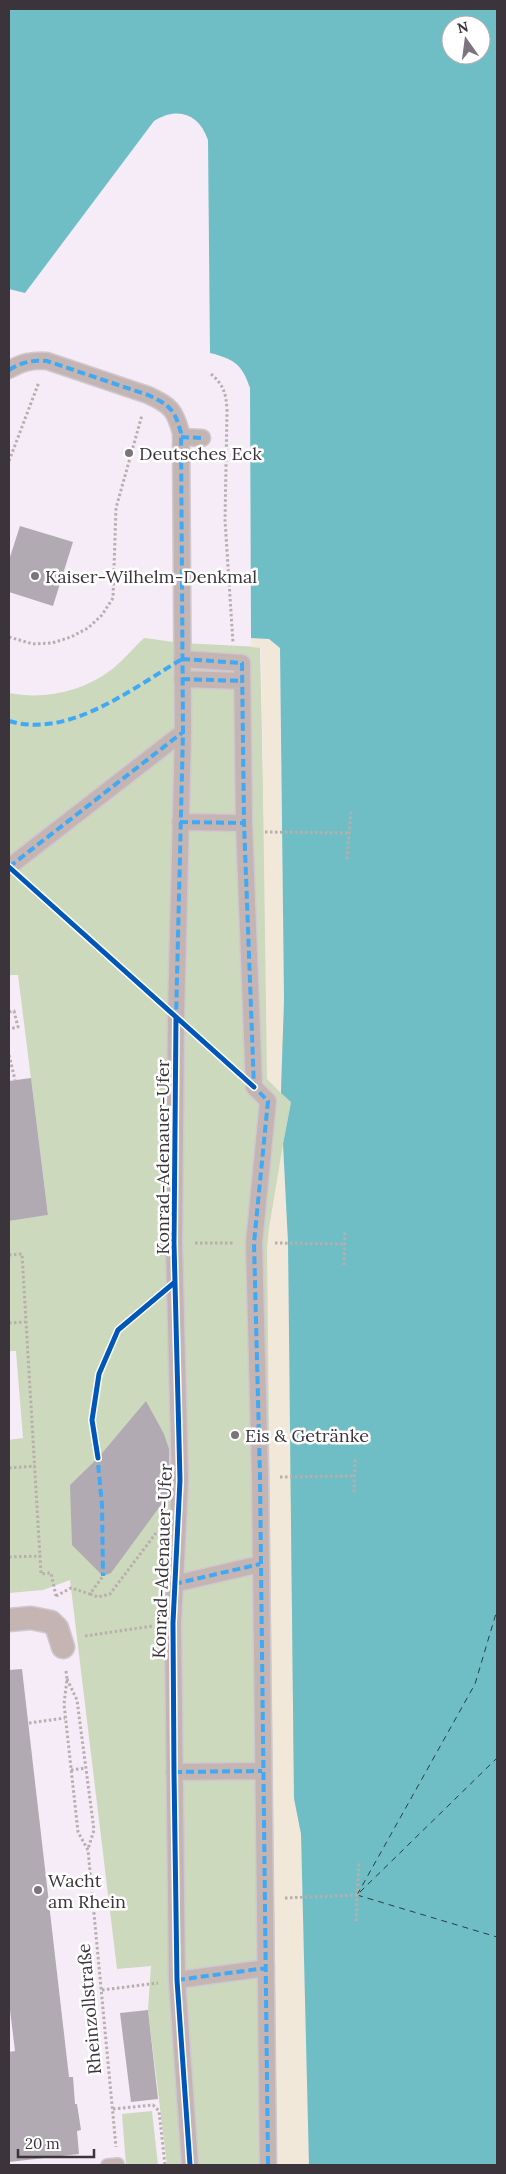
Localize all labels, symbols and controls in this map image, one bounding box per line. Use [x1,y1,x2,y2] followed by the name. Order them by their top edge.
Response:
[441,15,491,65] north arrow
[455,17,470,37] text: N
[139,442,262,465] place label: Deutsches Eck
[123,447,135,459] marker: Deutsches Eck
[45,565,257,588] place label: Kaiser-Wilhelm-Denkmal
[29,570,41,582] marker: Kaiser-Wilhelm-Denkmal
[151,1059,174,1255] street label: Konrad-Adenauer-Ufer
[245,1424,369,1447] place label: Eis & Getränke
[229,1429,241,1441] marker: Eis & Getränke
[147,1463,177,1659] street label: Konrad-Adenauer-Ufer
[48,1869,126,1913] place label: Wacht am Rhein
[32,1884,44,1896] marker: Wacht am Rhein
[72,1942,106,2076] street label: Rheinzollstraße
[18,2126,94,2158] scale bar
[25,2134,60,2153] text: 20 m

